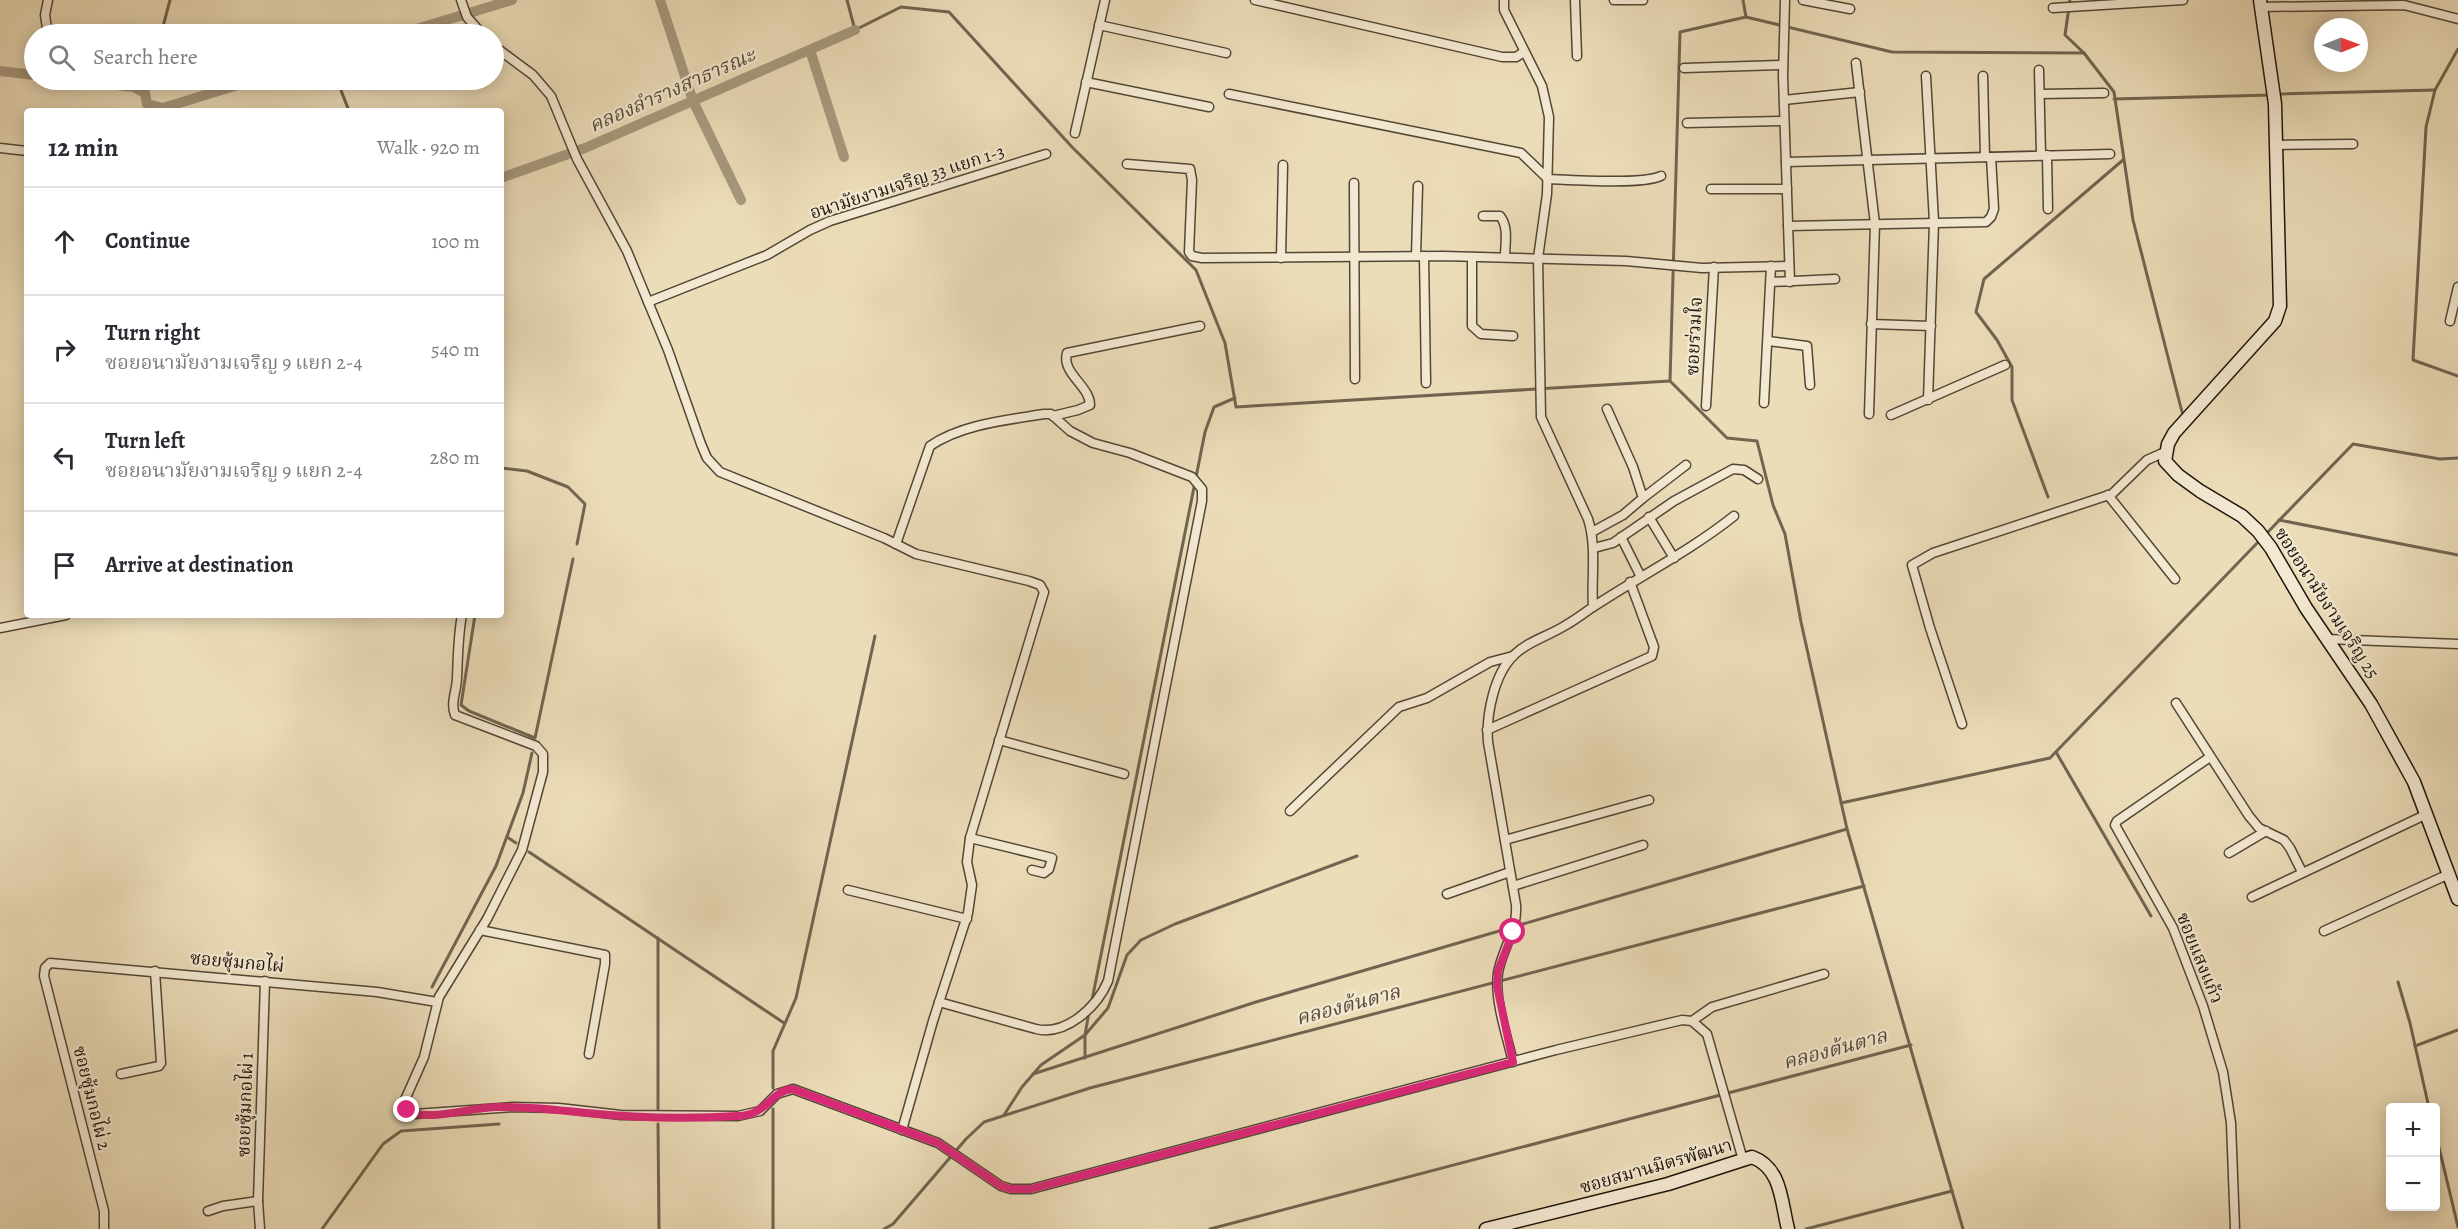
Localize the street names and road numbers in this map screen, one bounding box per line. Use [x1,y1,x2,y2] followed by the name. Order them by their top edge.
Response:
[807,139,1007,225] street label: อนามัยงามเจริญ 33 แยก 1-3
[1680,296,1708,376] street label: ซอยร่วมใจ
[2269,523,2385,683] street label: ซอยอนามัยงามเจริญ 25
[2171,909,2229,1007] street label: ซอยแสงแก้ว
[189,946,285,978] street label: ซอยซุ้มกอไผ่
[67,1043,117,1153] street label: ซอยซุ้มกอไผ่ 2
[231,1053,259,1157] street label: ซอยซุ้มกอไผ่ 1
[1577,1133,1735,1199] street label: ซอยสมานมิตรพัฒนา

